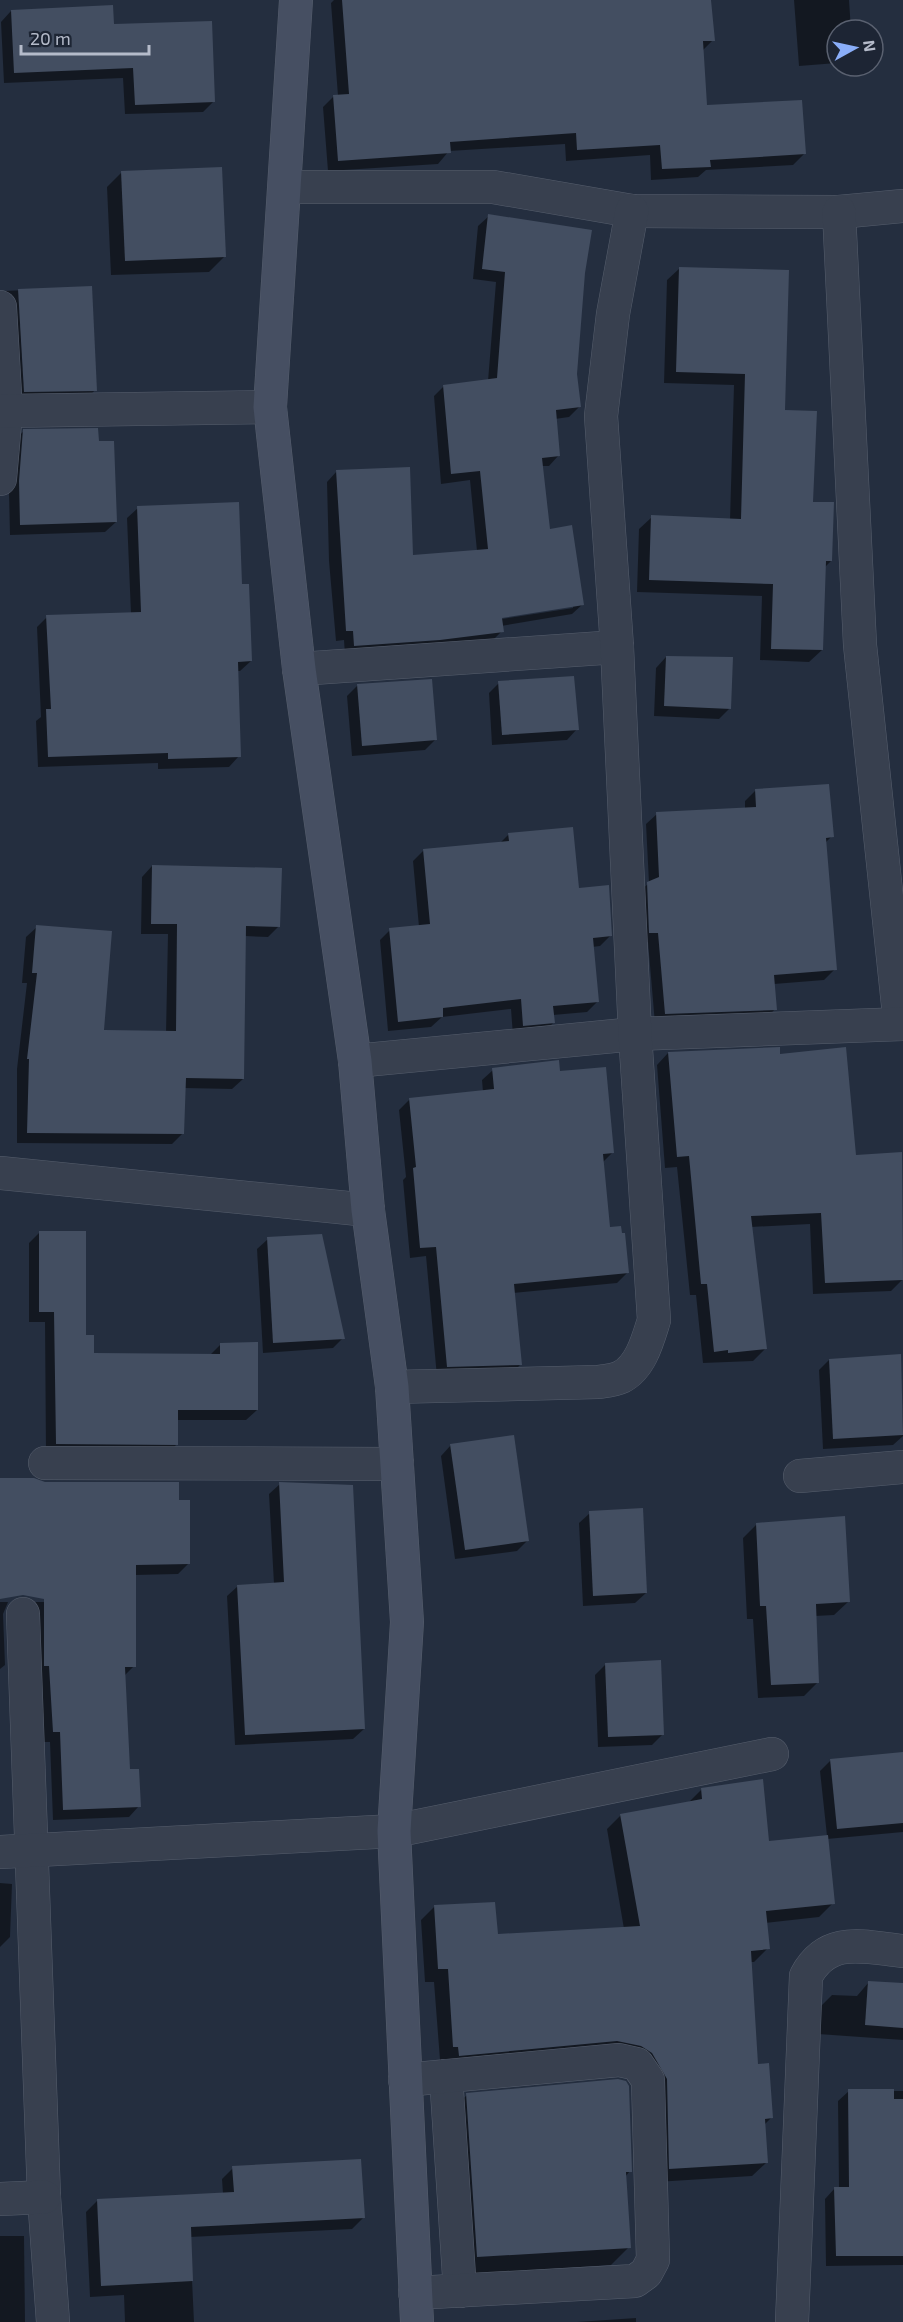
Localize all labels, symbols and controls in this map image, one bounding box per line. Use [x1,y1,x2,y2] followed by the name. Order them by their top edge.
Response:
[21,18,148,56] scale bar
[825,18,885,78] north arrow
[30,27,71,49] text: 20 m
[860,39,881,53] text: N

